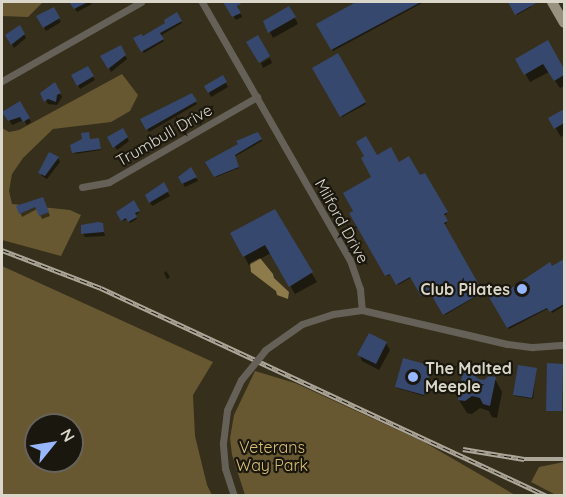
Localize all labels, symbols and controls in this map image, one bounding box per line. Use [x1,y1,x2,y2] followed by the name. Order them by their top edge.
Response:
[113,100,215,170] street label: Trumbull Drive
[311,175,373,267] street label: Milford Drive
[420,279,510,299] place label: Club Pilates
[515,282,529,296] marker: Club Pilates
[425,358,512,396] place label: The Malted Meeple
[406,370,420,384] marker: The Malted Meeple
[24,413,84,473] north arrow
[56,425,79,445] text: N
[236,437,308,475] park label: Veterans Way Park

